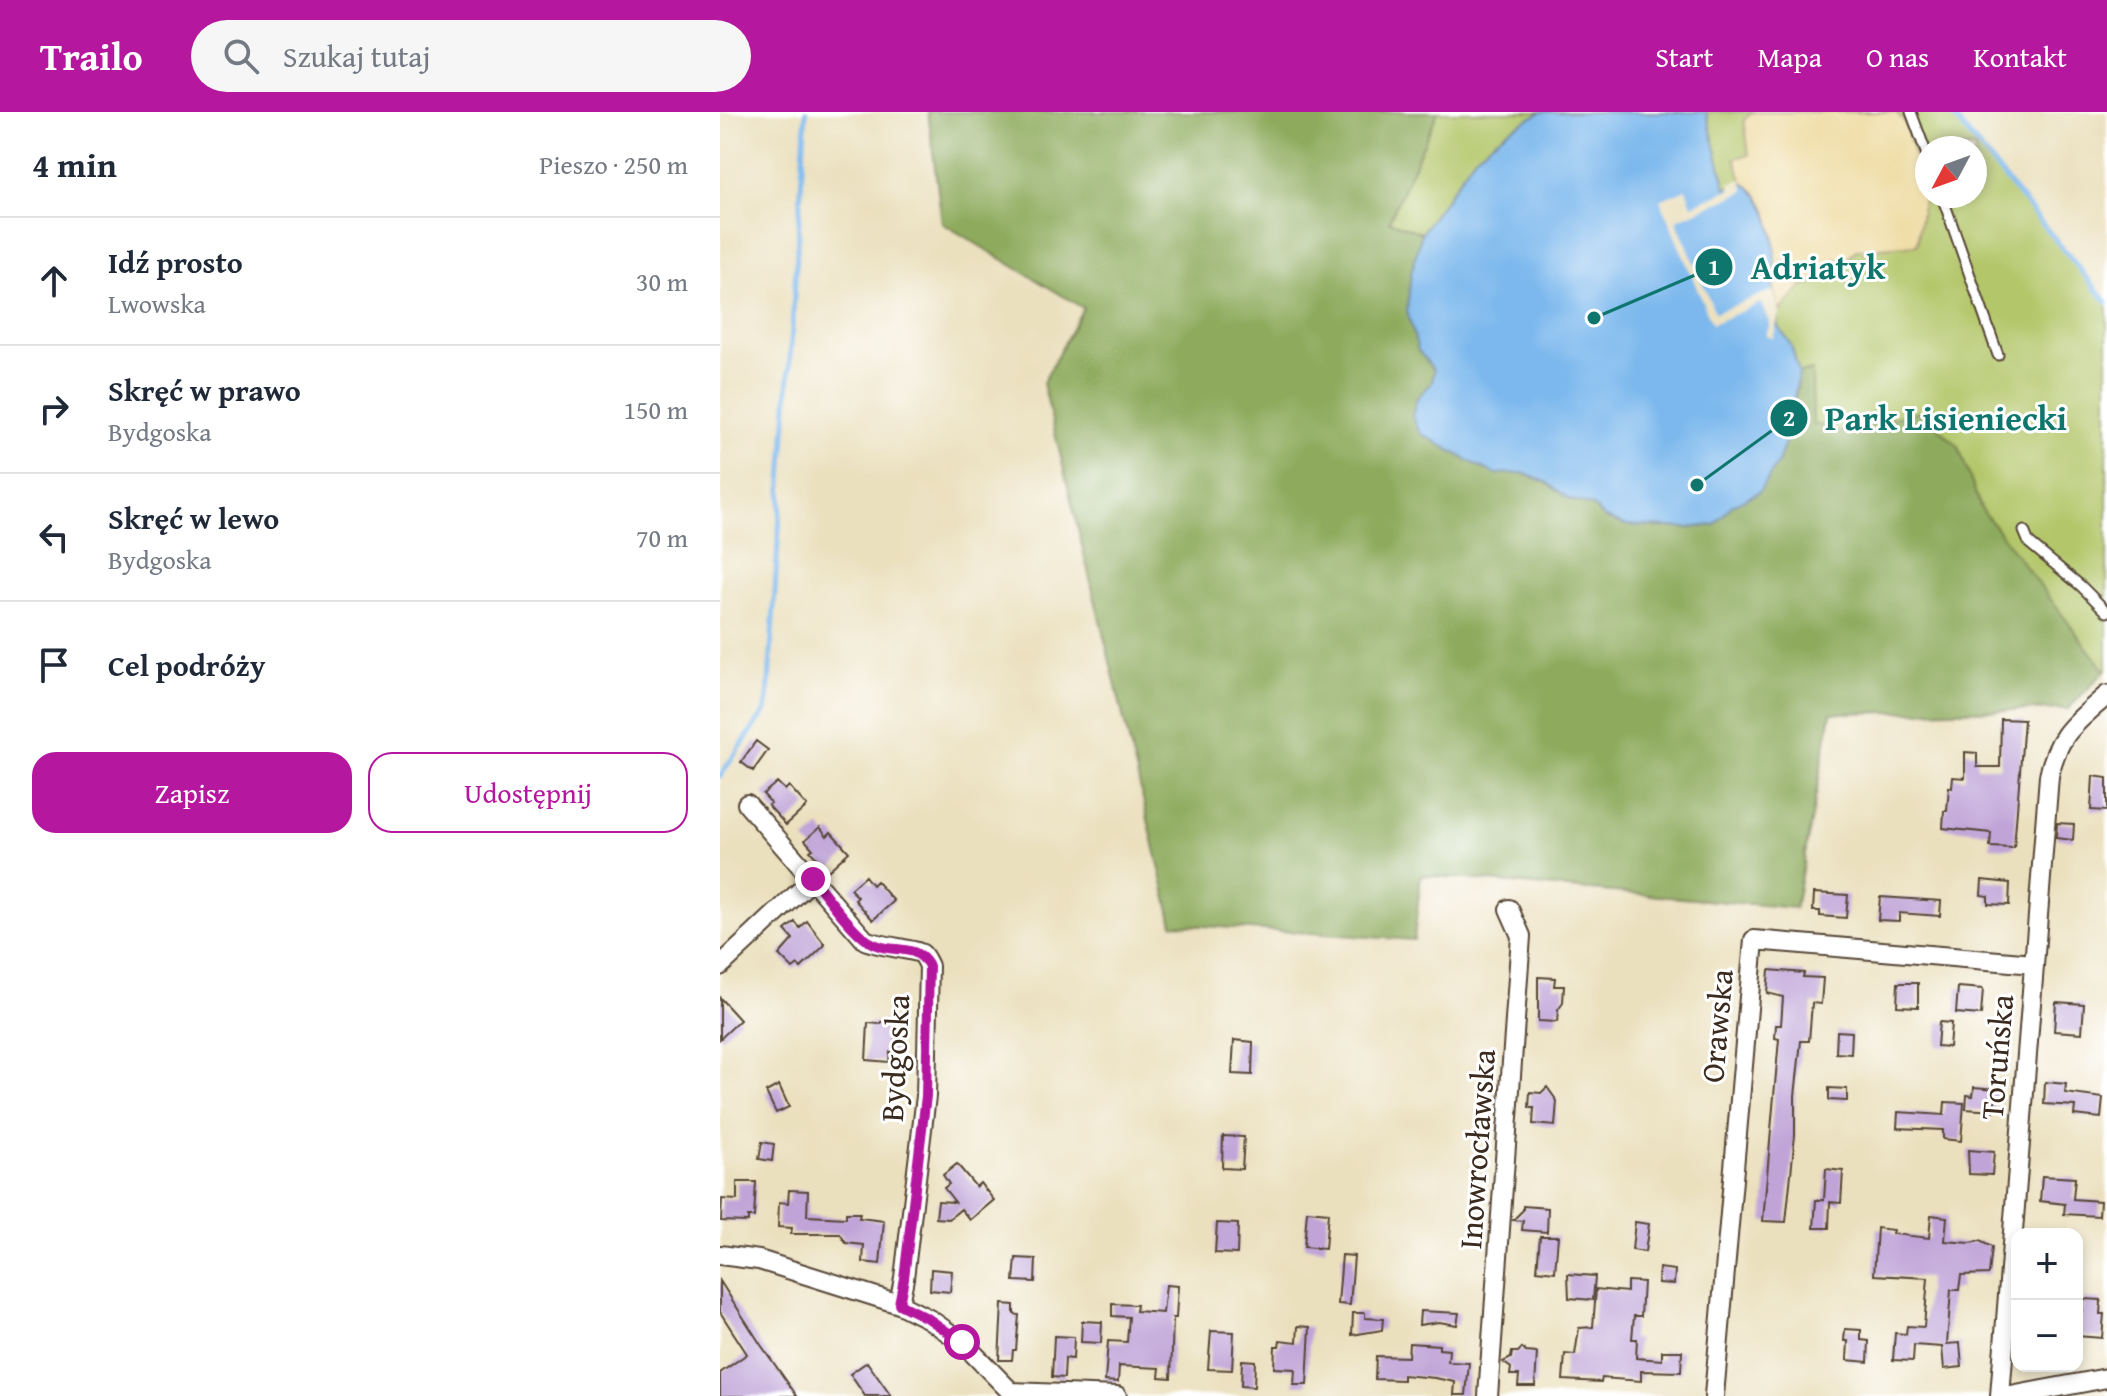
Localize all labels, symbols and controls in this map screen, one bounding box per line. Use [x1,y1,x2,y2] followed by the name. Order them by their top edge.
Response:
[191,20,751,92] search box
[40,28,143,84] text: Trailo
[219,34,263,78] icon: search
[283,34,431,78] text: Szukaj tutaj
[1655,36,1713,77] text: Start
[1757,36,1822,77] text: Mapa
[1866,36,1929,77] text: O nas
[1973,36,2067,77] text: Kontakt
[1915,136,1987,208] north arrow
[32,140,117,189] text: 4 min
[539,145,688,184] text: Pieszo · 250 m
[1694,238,1901,296] callout: Adriatyk
[108,240,243,284] text: Idź prosto
[1751,242,1886,291] text: Adriatyk
[1708,249,1720,284] text: 1
[32,259,76,303] icon: ahead
[636,262,688,301] text: 30 m
[108,284,206,323] text: Lwowska
[108,368,301,412] text: Skręć w prawo
[32,387,76,431] icon: right
[1769,389,2083,447] callout: Park Lisieniecki
[623,390,688,429] text: 150 m
[1825,393,2067,442] text: Park Lisieniecki
[1783,400,1795,435] text: 2
[108,412,212,451] text: Bydgoska
[108,496,279,540] text: Skręć w lewo
[32,515,76,559] icon: left
[636,518,688,557] text: 70 m
[108,540,212,579] text: Bydgoska
[32,643,76,687] icon: arrive
[108,643,265,687] text: Cel podróży
[32,752,352,833] button: Zapisz
[368,752,688,833] button: Udostępnij
[795,861,831,897] route end
[1688,967,1745,1085] street label: Orawska
[1968,992,2025,1122] street label: Toruńska
[868,993,921,1123] street label: Bydgoska
[1446,1047,1507,1251] street label: Inowrocławska
[2011,1228,2083,1372] map controls
[2011,1228,2083,1300] button: +
[2011,1300,2083,1372] button: −
[944,1324,980,1360] route start

